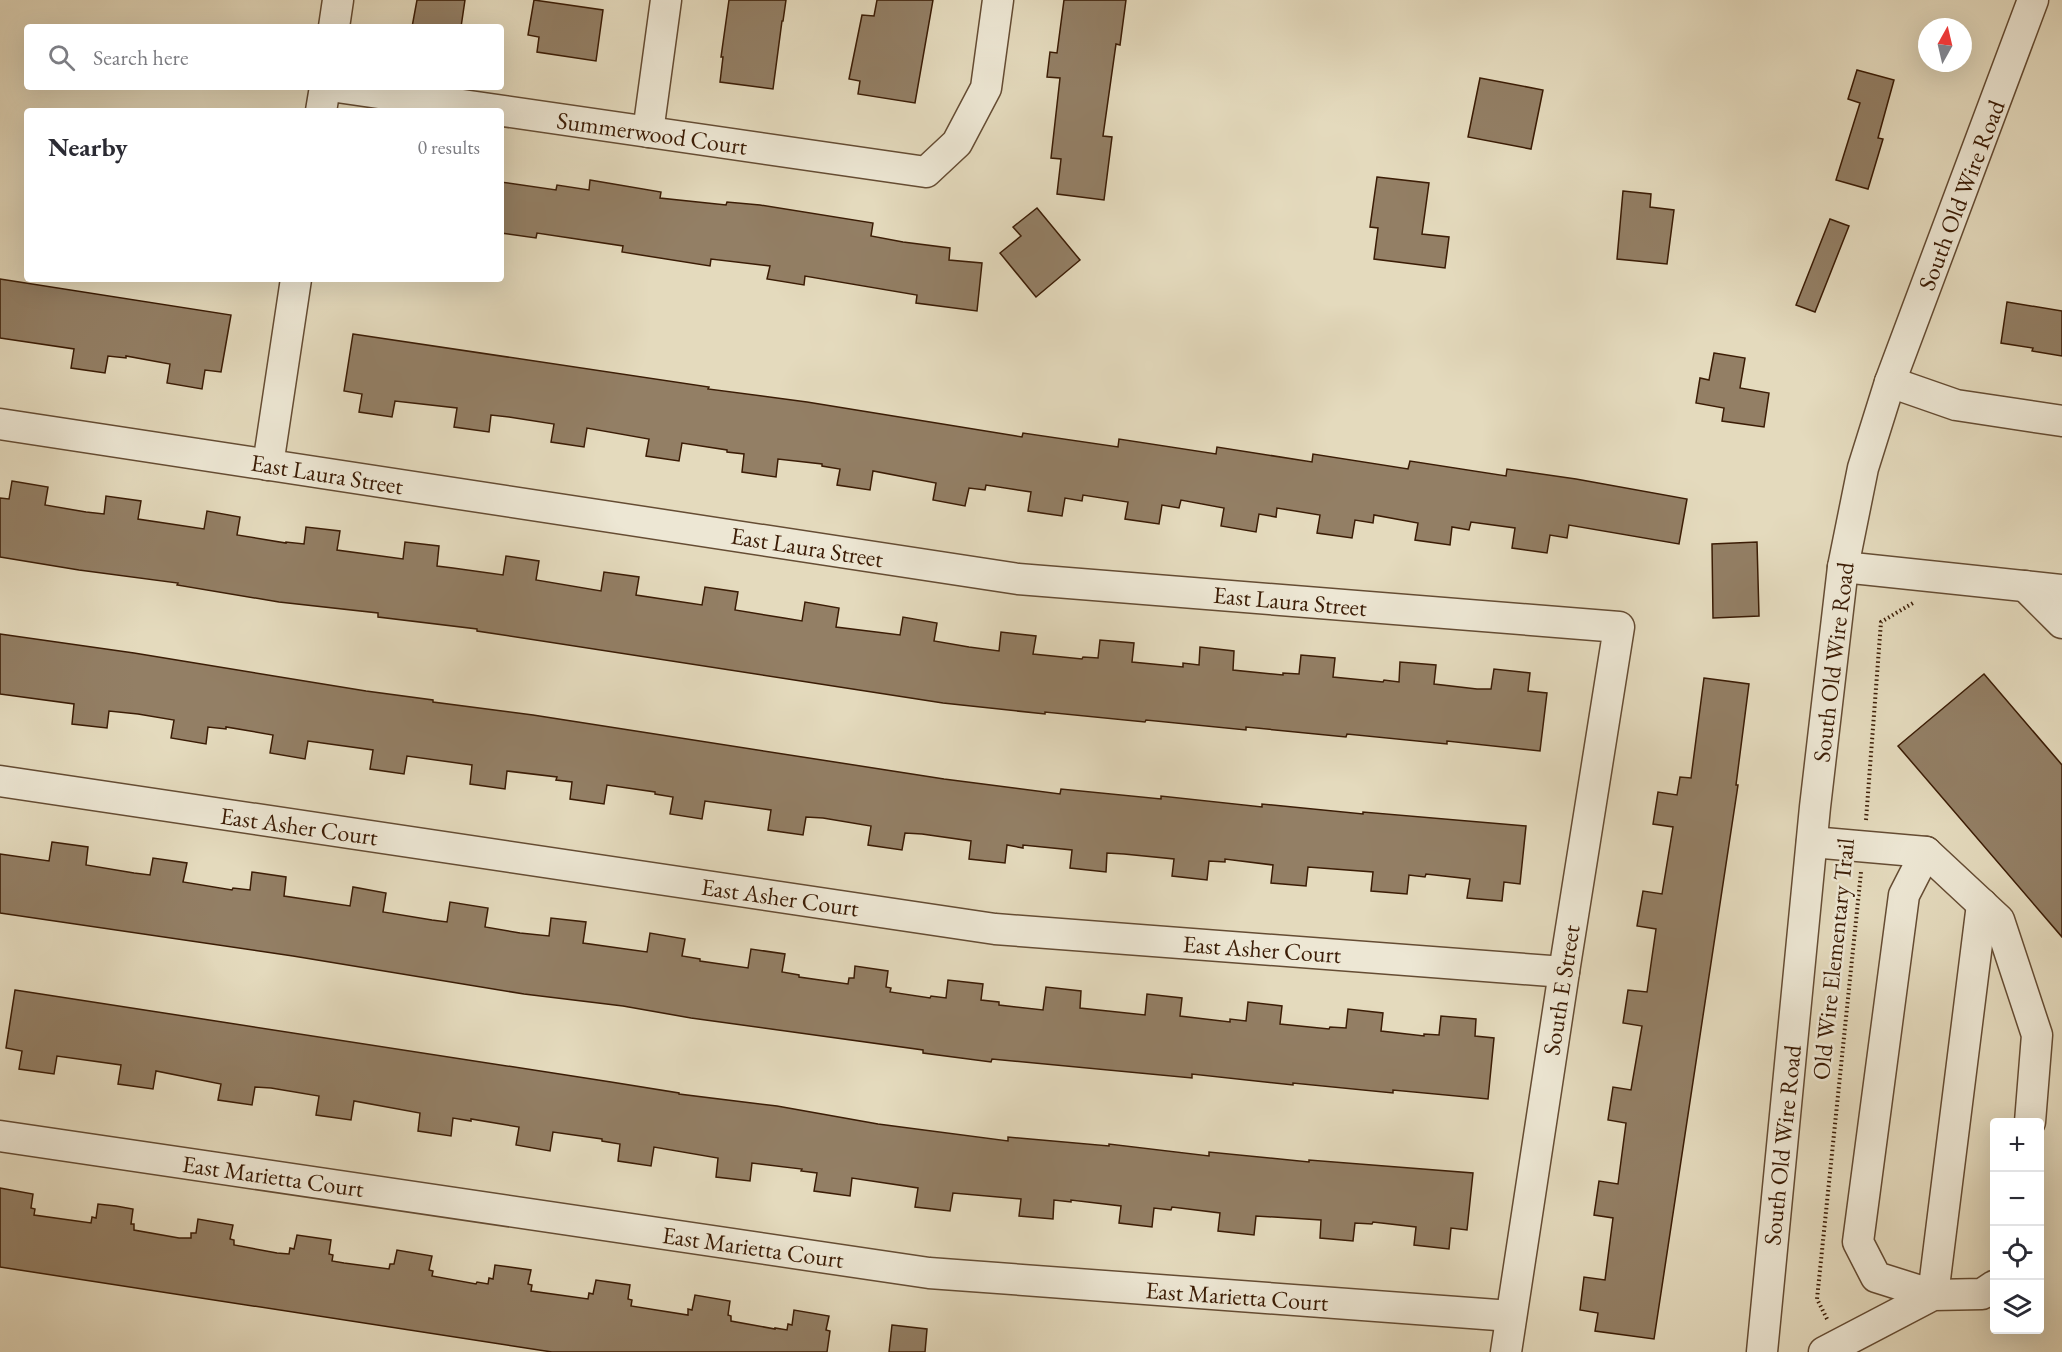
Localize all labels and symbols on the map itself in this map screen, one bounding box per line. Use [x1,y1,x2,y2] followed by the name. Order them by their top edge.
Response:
[1918,18,1972,72] north arrow
[1910,95,2012,294] street label: South Old Wire Road
[555,104,750,162] street label: Summerwood Court
[249,447,406,501] street label: East Laura Street
[729,520,886,574] street label: East Laura Street
[1805,559,1861,764] street label: South Old Wire Road
[1212,579,1368,623] street label: East Laura Street
[218,800,380,852] street label: East Asher Court
[1805,836,1861,1082] street label: Old Wire Elementary Trail
[699,871,861,923] street label: East Asher Court
[1535,922,1587,1057] street label: South E Street
[1182,928,1343,970] street label: East Asher Court
[1756,1042,1808,1247] street label: South Old Wire Road
[180,1148,366,1204] street label: East Marietta Court
[660,1219,846,1275] street label: East Marietta Court
[1145,1274,1330,1318] street label: East Marietta Court

